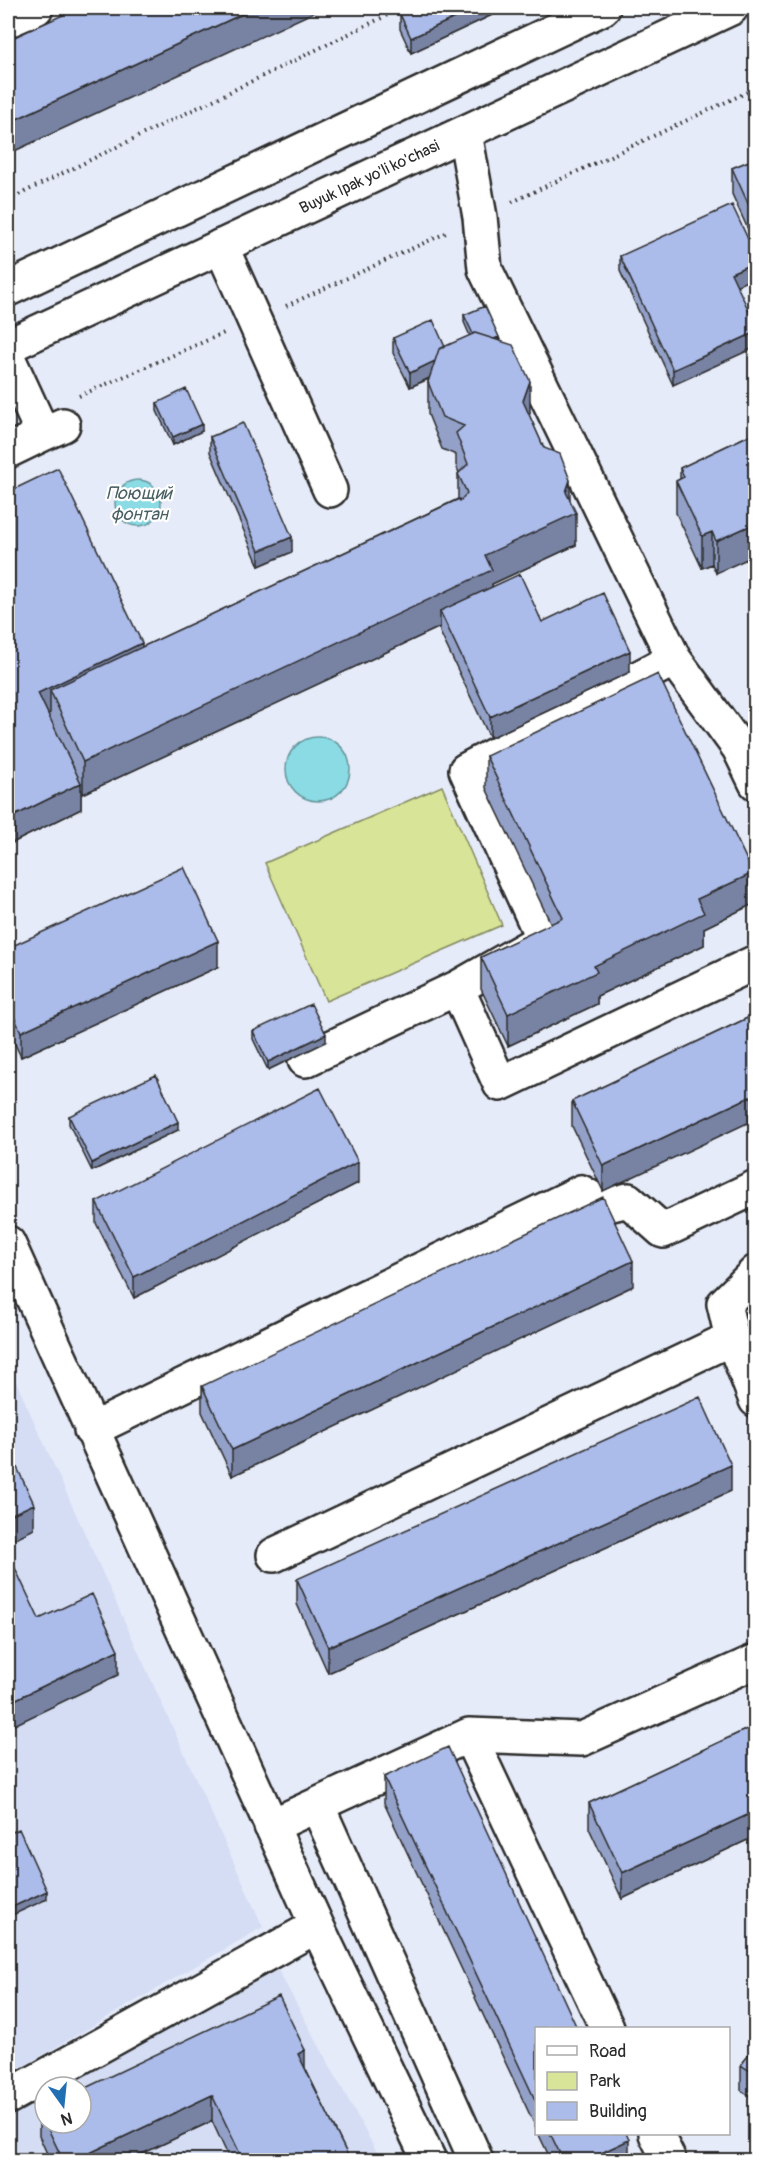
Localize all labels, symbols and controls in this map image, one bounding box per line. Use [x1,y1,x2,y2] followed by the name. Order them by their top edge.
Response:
[296,136,443,218] street label: Buyuk Ipak yo'li ko'chasi
[106,482,173,526] water label: Поющий фонтан
[535,2027,730,2135] legend
[589,2040,626,2063] text: Road
[589,2070,621,2093] text: Park
[33,2075,93,2135] north arrow
[589,2100,647,2123] text: Building
[59,2107,74,2130] text: N

